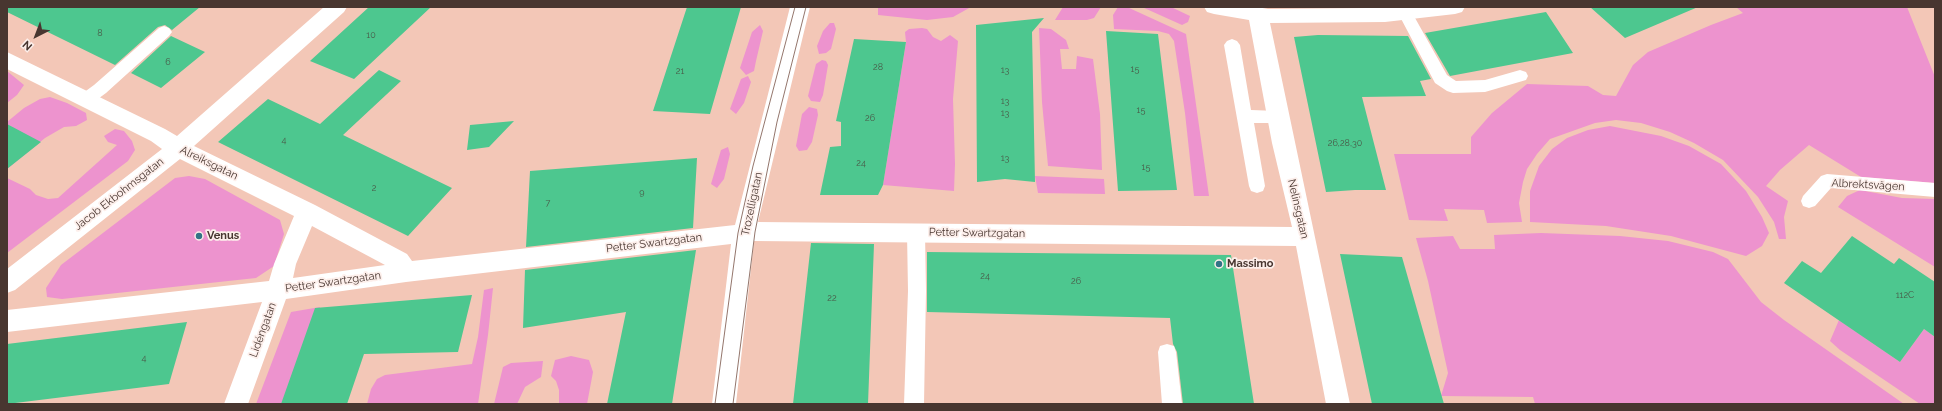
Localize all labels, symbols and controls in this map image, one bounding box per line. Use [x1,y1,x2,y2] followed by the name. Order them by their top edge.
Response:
[16,16,56,56] north arrow
[97,28,103,38] house number: 8
[366,30,376,40] house number: 10
[20,38,35,53] text: N
[165,57,171,67] house number: 6
[873,62,883,72] house number: 28
[1131,64,1139,74] house number: 15
[1001,65,1009,75] house number: 13
[676,66,684,76] house number: 21
[1001,96,1009,106] house number: 13
[1137,105,1145,115] house number: 15
[1001,108,1009,118] house number: 13
[865,113,875,123] house number: 26
[282,135,286,145] house number: 4
[1328,138,1362,148] house number: 26,28,30
[178,143,240,183] street label: Alreiksgatan
[1001,153,1009,163] house number: 13
[72,155,166,233] street label: Jacob Ekbohmsgatan
[856,158,866,168] house number: 24
[1142,162,1150,172] house number: 15
[739,171,765,237] street label: Trozelligatan
[1831,176,1905,194] street label: Albrektsvägen
[1285,178,1311,240] street label: Nelinsgatan
[372,183,376,193] house number: 2
[639,187,645,197] house number: 9
[546,198,550,208] house number: 7
[929,226,1025,240] street label: Petter Swartzgatan
[207,229,239,243] place label: Venus
[194,231,204,241] marker: Venus
[605,231,703,255] street label: Petter Swartzgatan
[1227,257,1273,271] place label: Massimo
[1214,259,1224,269] marker: Massimo
[284,269,382,295] street label: Petter Swartzgatan
[980,271,990,281] house number: 24
[1071,276,1081,286] house number: 26
[1896,290,1914,300] house number: 112C
[827,293,837,303] house number: 22
[247,301,279,359] street label: Lidéngatan
[142,353,146,363] house number: 4

